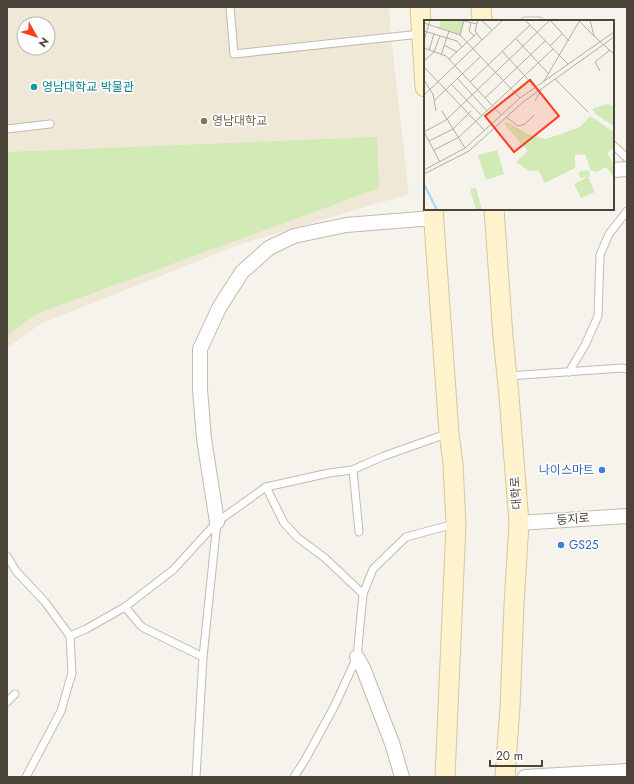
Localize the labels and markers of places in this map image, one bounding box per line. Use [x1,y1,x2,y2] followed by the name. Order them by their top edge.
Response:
[42,78,134,96] place label: 영남대학교 박물관
[29,82,39,92] marker: 영남대학교 박물관
[212,112,267,130] place label: 영남대학교
[199,116,209,126] marker: 영남대학교
[539,461,594,479] place label: 나이스마트
[597,465,607,475] marker: 나이스마트
[569,536,599,554] place label: GS25
[556,540,566,550] marker: GS25

